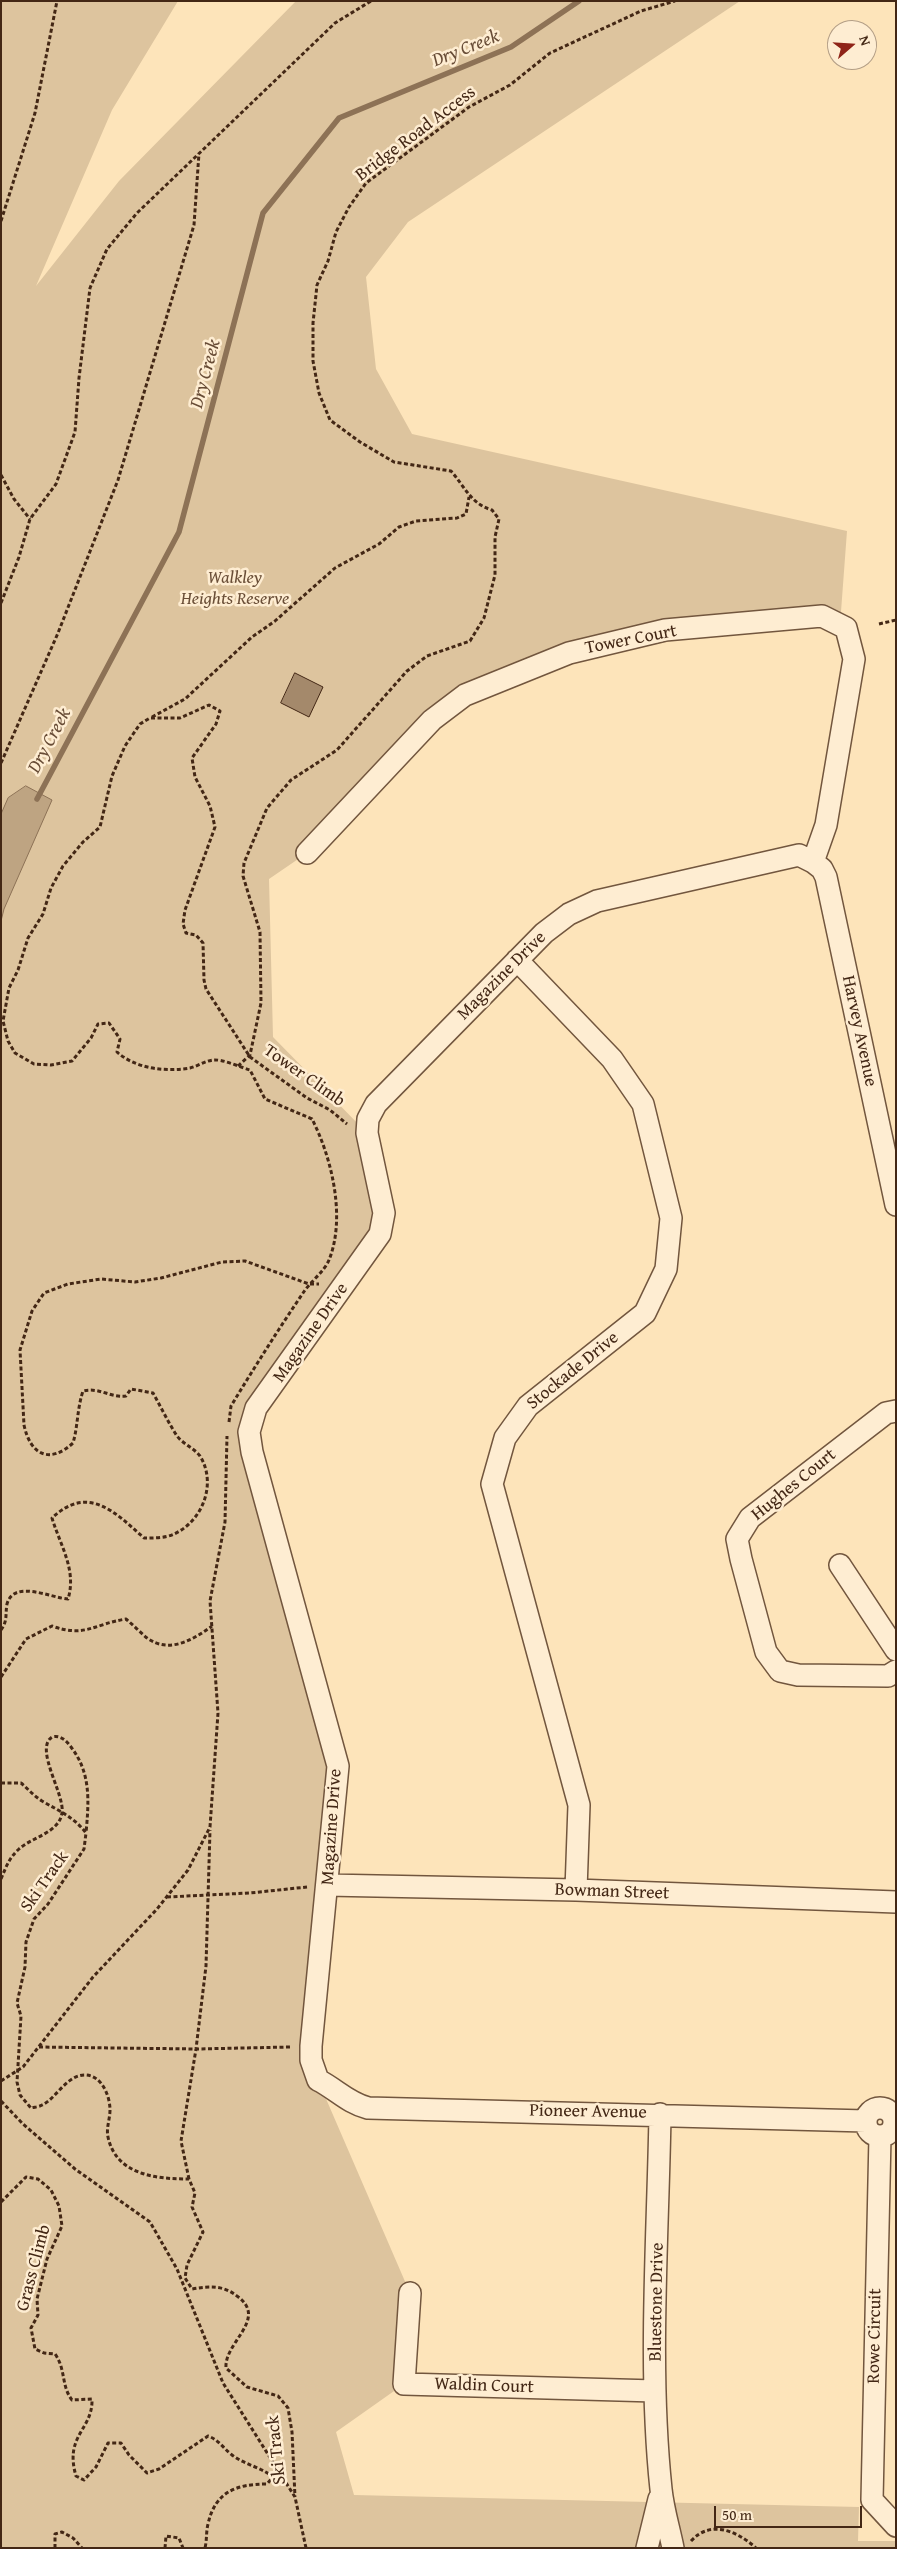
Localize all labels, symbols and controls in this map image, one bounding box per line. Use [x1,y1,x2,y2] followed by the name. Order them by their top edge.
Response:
[827,20,877,70] north arrow
[429,25,503,73] water label: Dry Creek
[854,33,876,48] text: N
[352,82,480,186] street label: Bridge Road Access
[186,337,226,411] water label: Dry Creek
[181,567,289,610] park label: Walkley Heights Reserve
[583,621,679,659] street label: Tower Court
[23,705,77,777] water label: Dry Creek
[453,927,551,1025] street label: Magazine Drive
[837,973,881,1089] street label: Harvey Avenue
[259,1040,349,1112] street label: Tower Climb
[269,1279,353,1387] street label: Magazine Drive
[523,1327,623,1415] street label: Stockade Drive
[747,1444,841,1526] street label: Hughes Court
[317,1768,347,1886] street label: Magazine Drive
[16,1847,74,1917] street label: Ski Track
[554,1879,670,1905] street label: Bowman Street
[529,2100,647,2124] street label: Pioneer Avenue
[12,2222,56,2314] street label: Grass Climb
[645,2242,669,2362] street label: Bluestone Drive
[863,2288,887,2384] street label: Rowe Circuit
[434,2373,534,2399] street label: Waldin Court
[263,2414,291,2486] street label: Ski Track
[717,2496,864,2528] scale bar
[722,2504,752,2525] text: 50 m

